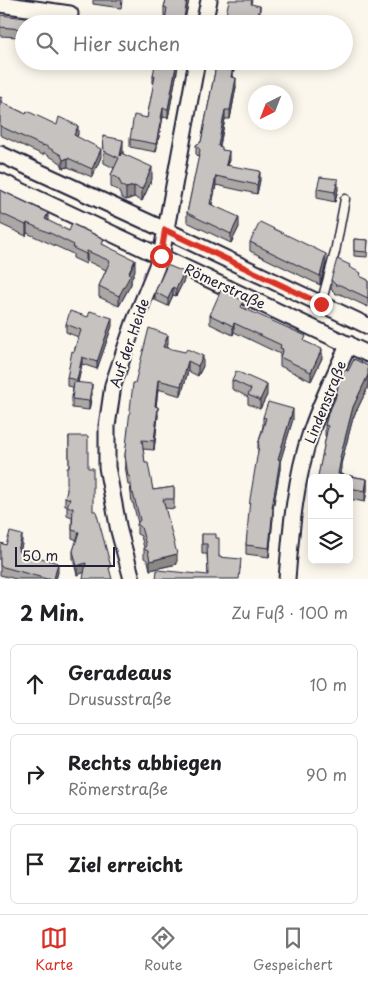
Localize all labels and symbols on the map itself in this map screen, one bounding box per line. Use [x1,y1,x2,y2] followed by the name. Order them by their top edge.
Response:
[248,85,293,130] north arrow
[150,245,173,268] route start
[181,258,269,314] street label: Römerstraße
[310,293,333,316] route end
[104,296,154,390] street label: Auf der Heide
[299,357,351,447] street label: Lindenstraße
[15,544,115,567] scale bar

